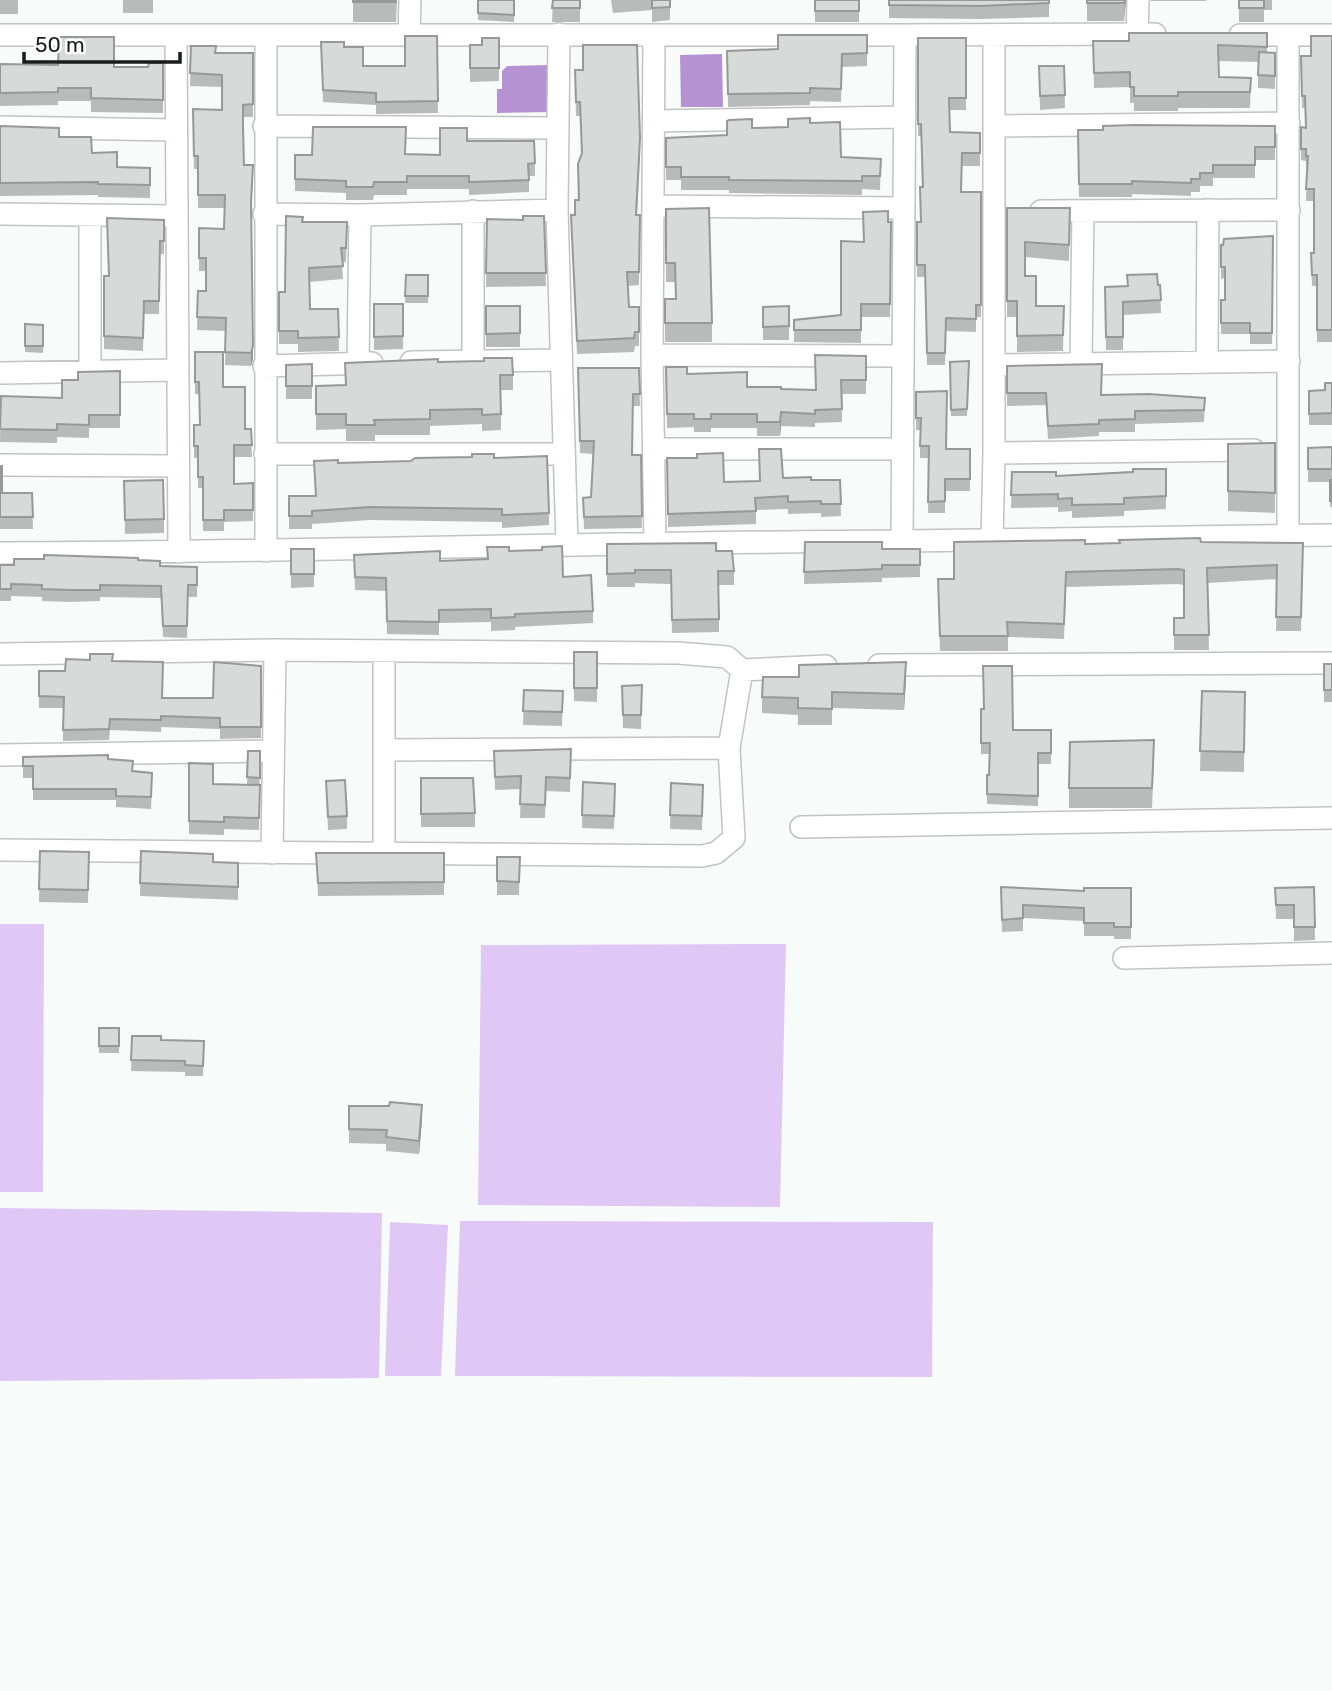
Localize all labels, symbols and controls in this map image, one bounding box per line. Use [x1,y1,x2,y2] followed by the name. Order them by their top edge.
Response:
[24,21,180,65] scale bar
[35,32,85,57] text: 50 m

